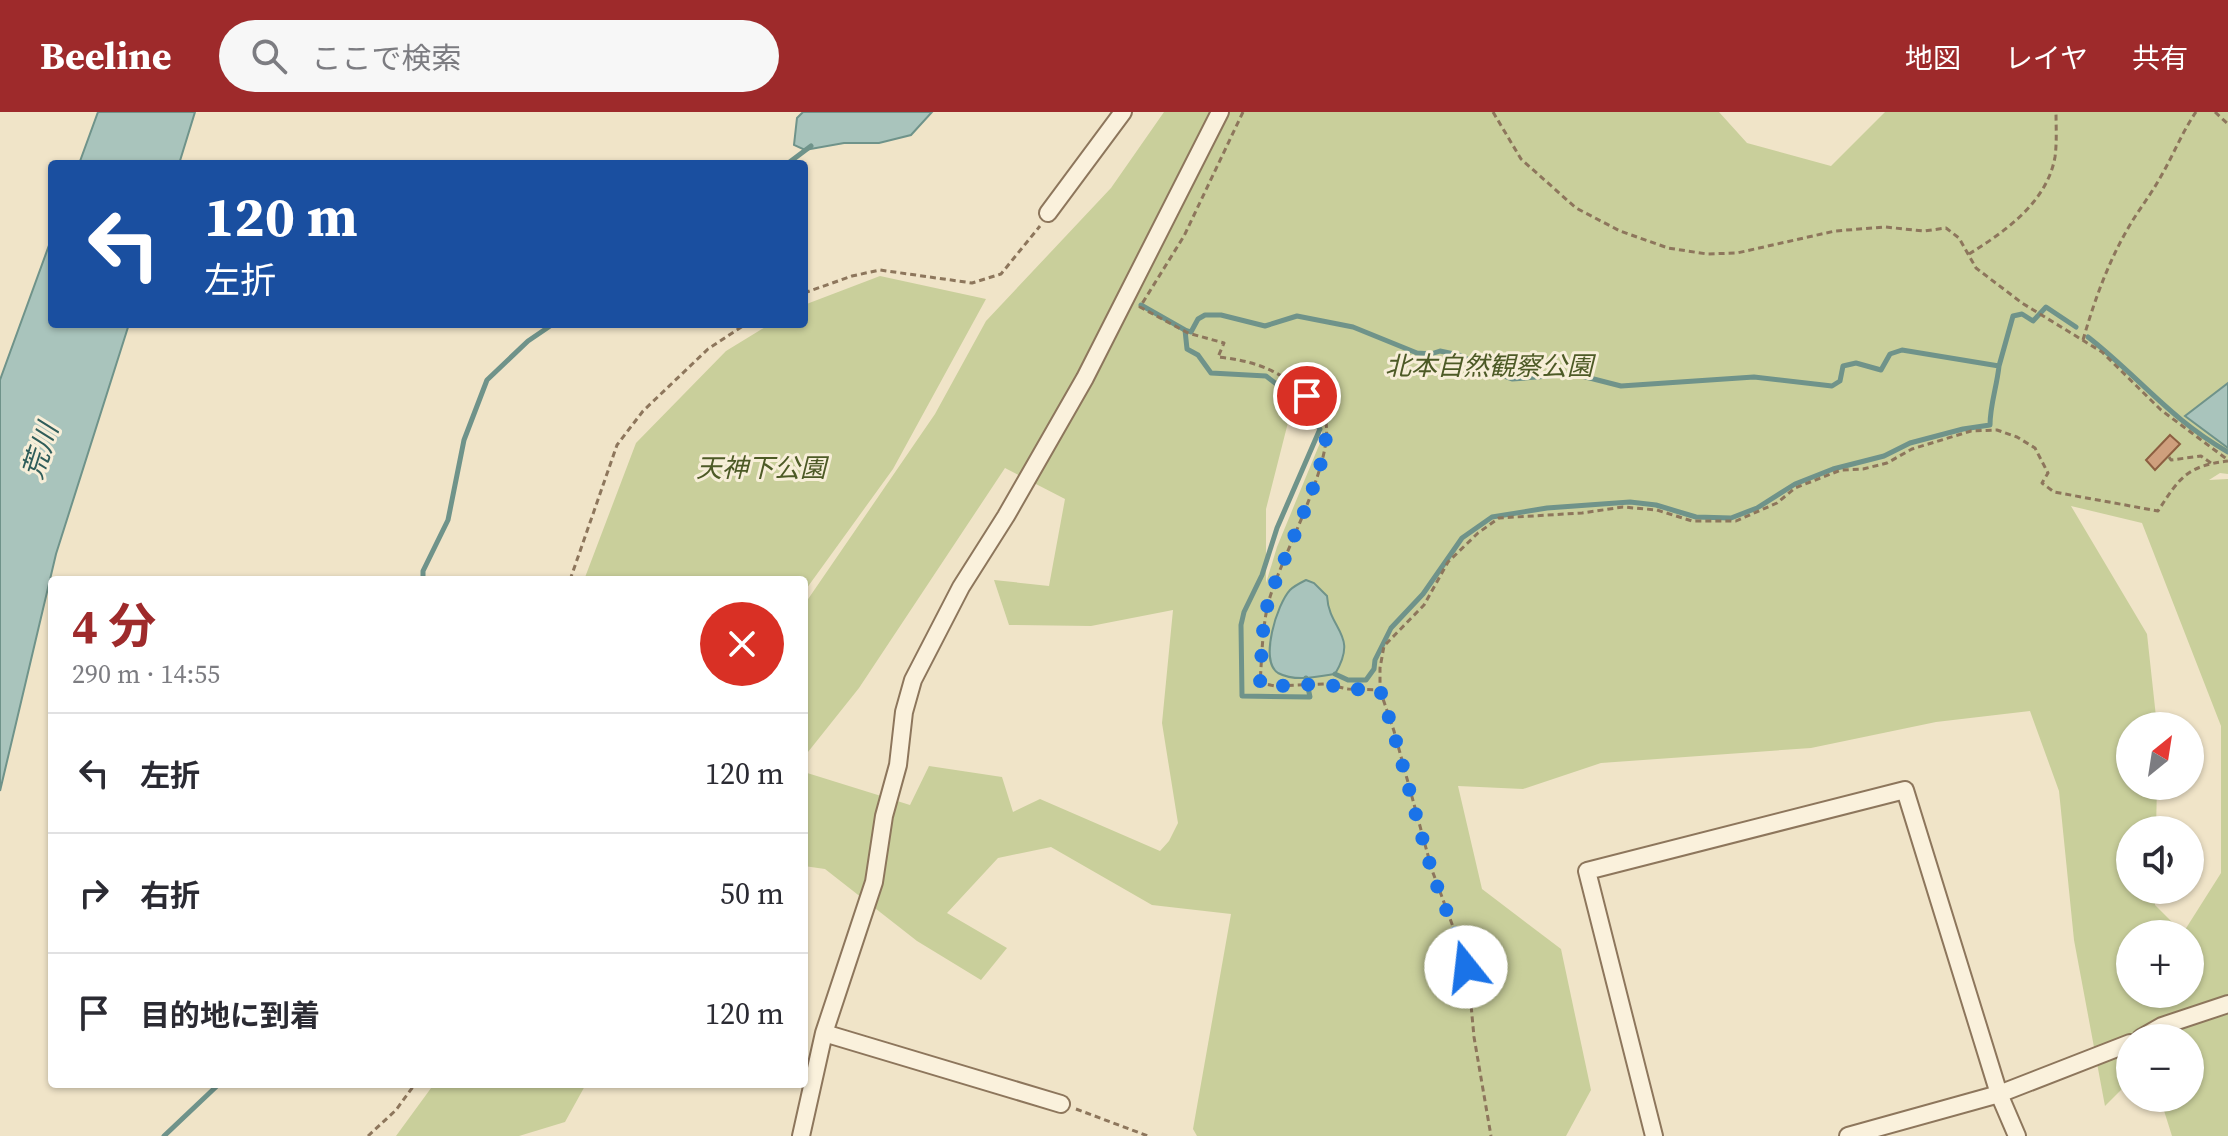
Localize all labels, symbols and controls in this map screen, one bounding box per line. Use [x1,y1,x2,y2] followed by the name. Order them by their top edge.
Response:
[219,20,779,92] search box
[40,30,171,82] text: Beeline
[247,34,291,78] icon: search
[311,38,461,79] text: ここで検索
[1905,39,1961,77] text: 地図
[2005,39,2088,77] text: レイヤ
[2132,39,2188,77] text: 共有
[204,178,358,255] text: 120 m
[72,192,176,296] icon: left
[204,256,276,305] text: 左折
[1385,348,1597,384] park label: 北本自然観察公園
[1273,362,1341,430] pin
[1285,374,1329,418] icon: arrive
[13,416,68,484] water label: 荒川
[696,450,830,486] park label: 天神下公園
[72,593,156,659] text: 4 分
[700,602,784,686] button: close
[72,656,220,692] text: 290 m · 14:55
[2116,712,2204,800] north arrow
[2116,712,2204,1112] map controls
[72,751,116,795] icon: left
[705,753,784,794] text: 120 m
[140,755,200,796] text: 左折
[2116,816,2204,904] button: sound
[72,871,116,915] icon: right
[720,873,784,914] text: 50 m
[140,875,200,916] text: 右折
[2116,920,2204,1008] button: +
[1424,925,1508,1009] position arrow
[72,991,116,1035] icon: arrive
[705,993,784,1034] text: 120 m
[140,995,320,1036] text: 目的地に到着
[2116,1024,2204,1112] button: −

